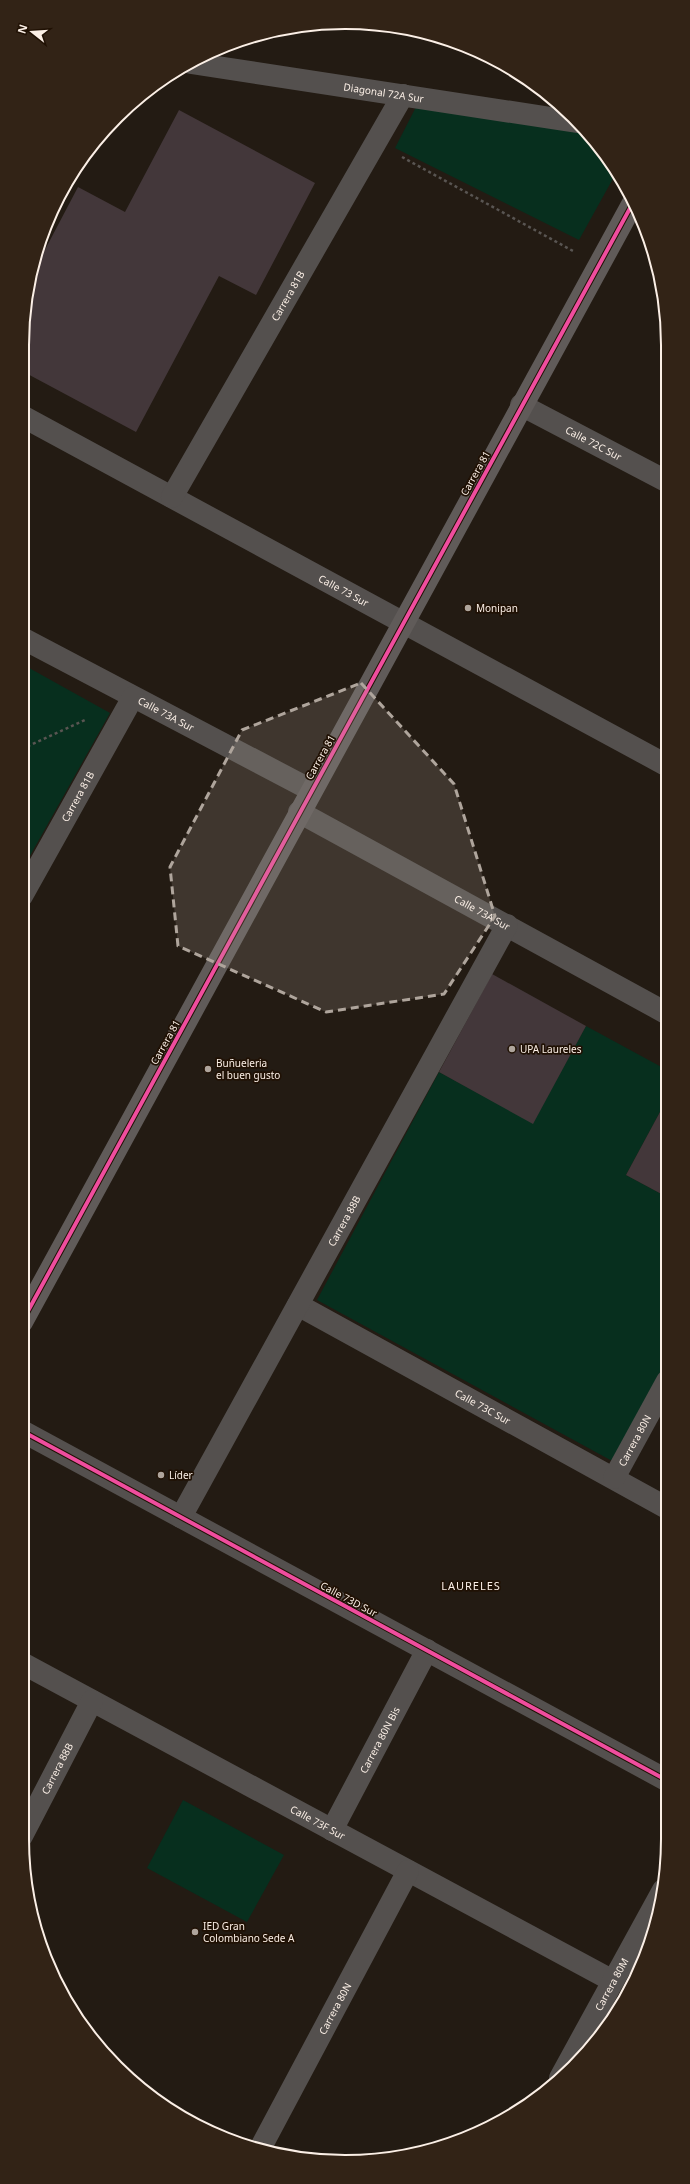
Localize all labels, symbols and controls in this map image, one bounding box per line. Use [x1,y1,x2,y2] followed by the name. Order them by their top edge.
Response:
[12,12,52,52] north arrow
[13,22,30,35] text: N
[343,79,425,106] street label: Diagonal 72A Sur
[268,268,308,324] street label: Carrera 81B
[563,423,624,464] street label: Calle 72C Sur
[457,448,493,498] street label: Carrera 81
[316,571,371,610] street label: Calle 73 Sur
[476,601,518,615] place label: Monipan
[463,603,473,613] marker: Monipan
[136,693,197,734] street label: Calle 73A Sur
[302,732,338,782] street label: Carrera 81
[58,769,97,824] street label: Carrera 81B
[452,891,513,933] street label: Calle 73A Sur
[147,1017,183,1067] street label: Carrera 81
[520,1042,582,1056] place label: UPA Laureles
[507,1044,517,1054] marker: UPA Laureles
[216,1056,280,1082] place label: Buñueleria el buen gusto
[203,1064,213,1074] marker: Buñueleria el buen gusto
[324,1193,364,1249] street label: Carrera 88B
[453,1386,513,1428] street label: Calle 73C Sur
[615,1412,654,1469] street label: Carrera 80N
[169,1468,193,1482] place label: Líder
[156,1470,166,1480] marker: Líder
[318,1578,380,1620] street label: Calle 73D Sur
[441,1578,501,1593] district label: LAURELES
[356,1704,403,1776] street label: Carrera 80N Bis
[38,1741,76,1797] street label: Carrera 88B
[288,1802,348,1843] street label: Calle 73F Sur
[203,1919,295,1945] place label: IED Gran Colombiano Sede A
[190,1927,200,1937] marker: IED Gran Colombiano Sede A
[591,1955,632,2013] street label: Carrera 80M
[315,1980,354,2037] street label: Carrera 80N

